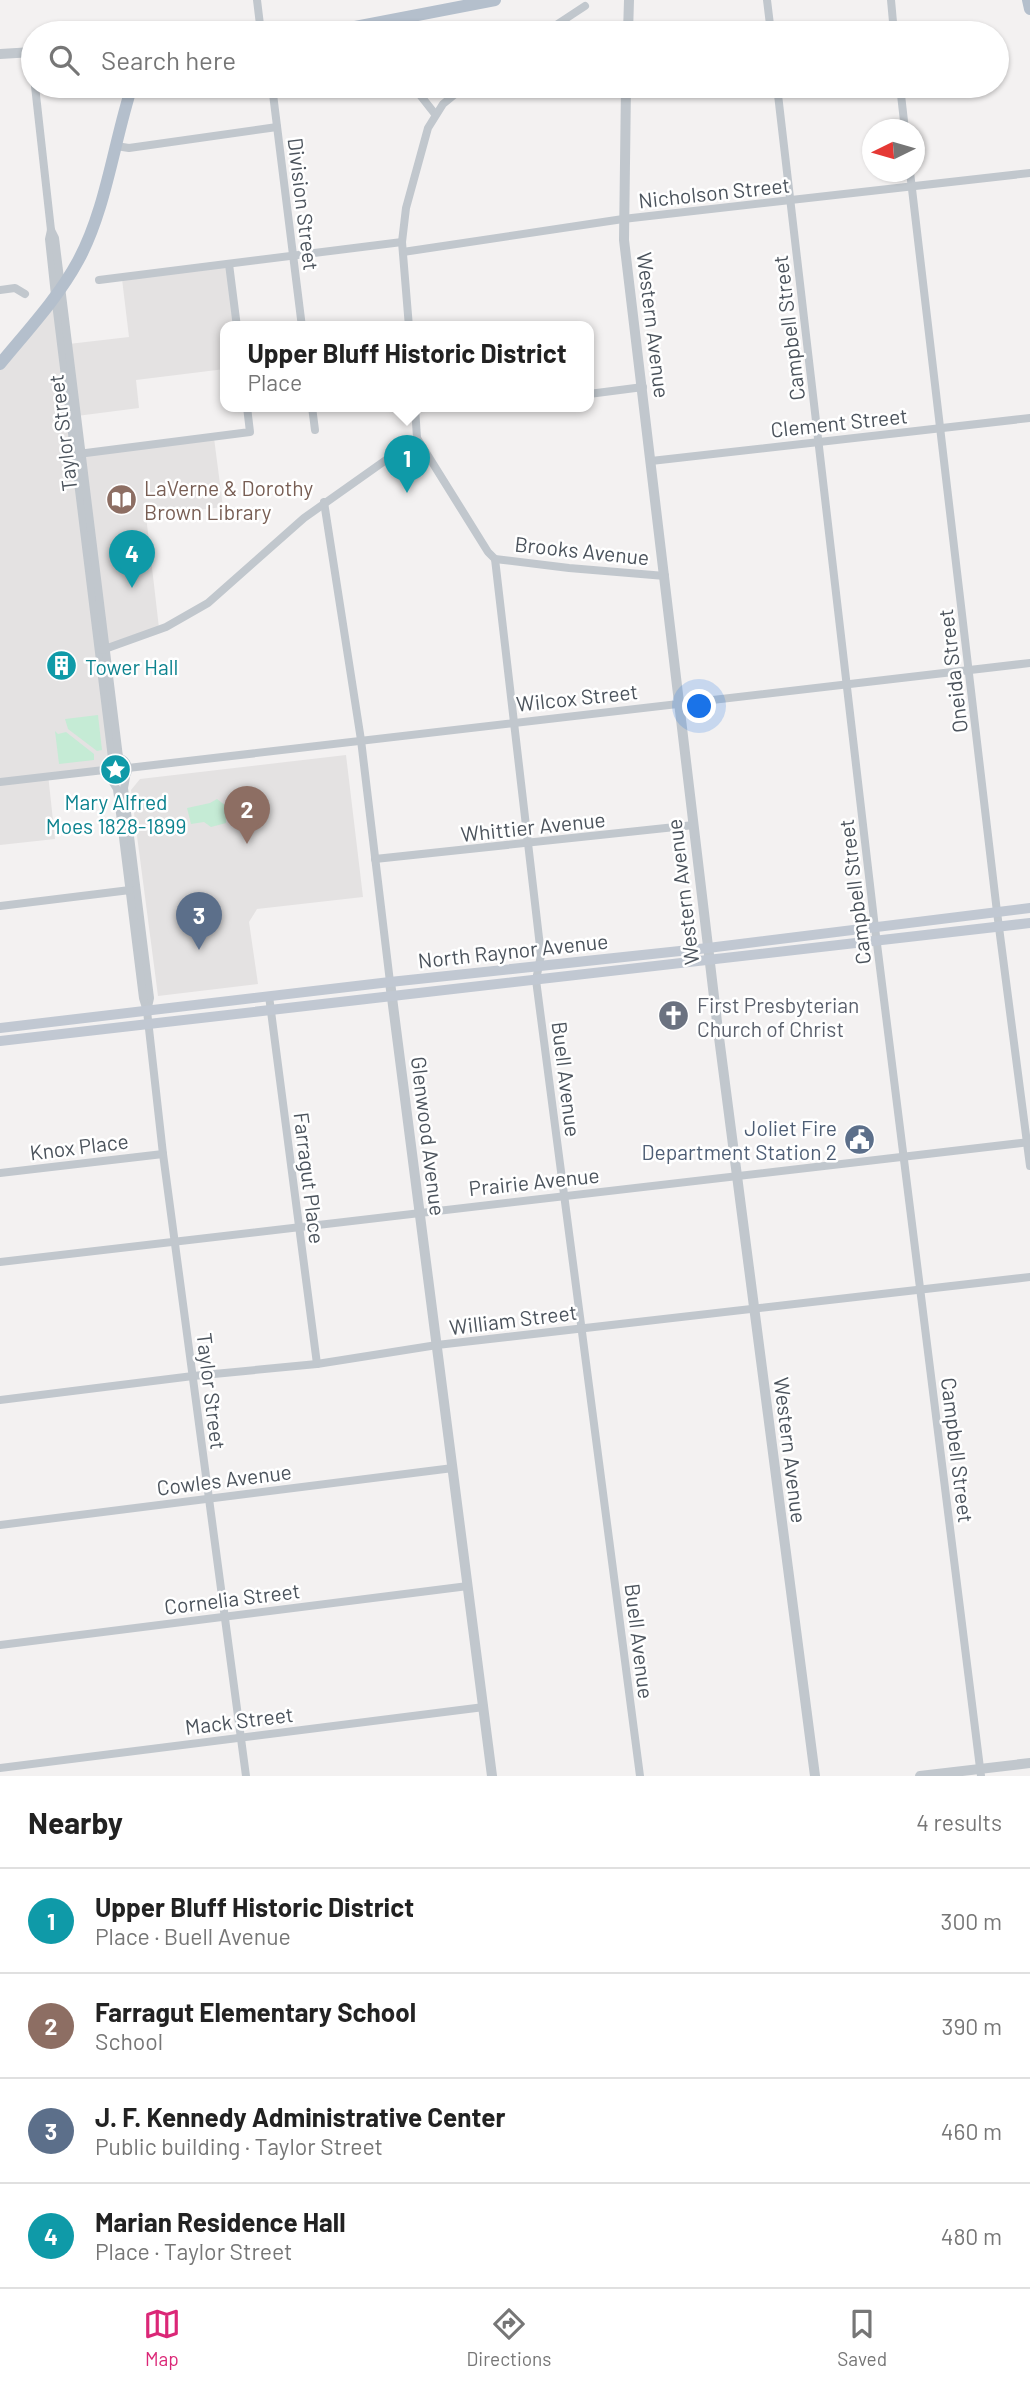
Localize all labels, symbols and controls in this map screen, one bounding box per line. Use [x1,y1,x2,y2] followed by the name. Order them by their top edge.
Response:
[21,21,1009,98] search box
[45,41,83,79] icon: search
[101,44,236,75] text: Search here
[862,119,925,182] north arrow
[283,136,325,272] street label: Division Street
[637,172,791,212] street label: Nicholson Street
[633,251,675,399] street label: Western Avenue
[767,254,809,402] street label: Campbell Street
[220,321,594,412] popup
[247,337,567,368] text: Upper Bluff Historic District
[247,368,302,396] text: Place
[42,373,82,493] street label: Taylor Street
[769,402,909,442] street label: Clement Street
[384,435,430,493] pin: 1
[144,475,313,524] place label: LaVerne & Dorothy Brown Library
[104,482,138,516] library icon: LaVerne & Dorothy Brown Library
[109,530,155,588] pin: 4
[514,531,650,569] street label: Brooks Avenue
[932,608,972,734] street label: Oneida Street
[45,649,79,683] building icon: Tower Hall
[85,654,178,679] place label: Tower Hall
[515,678,639,716] street label: Wilcox Street
[682,689,716,723] your location
[99,752,133,786] place icon: Mary Alfred Moes 1828-1899
[224,786,270,844] pin: 2
[46,789,186,838] place label: Mary Alfred Moes 1828-1899
[459,806,607,846] street label: Whittier Avenue
[661,818,703,966] street label: Western Avenue
[833,818,875,966] street label: Campbell Street
[176,892,222,950] pin: 3
[417,928,609,972] street label: North Raynor Avenue
[697,992,859,1041] place label: First Presbyterian Church of Christ
[657,999,691,1033] church icon: First Presbyterian Church of Christ
[548,1020,586,1138] street label: Buell Avenue
[407,1055,451,1217] street label: Glenwood Avenue
[290,1111,330,1245] street label: Farragut Place
[642,1115,837,1164] place label: Joliet Fire Department Station 2
[843,1122,877,1156] public building icon: Joliet Fire Department Station 2
[28,1128,130,1164] street label: Knox Place
[467,1162,601,1200] street label: Prairie Avenue
[448,1299,578,1339] street label: William Street
[192,1331,232,1451] street label: Taylor Street
[770,1376,812,1524] street label: Western Avenue
[937,1376,979,1524] street label: Campbell Street
[155,1458,293,1500] street label: Cowles Avenue
[163,1577,301,1619] street label: Cornelia Street
[621,1582,659,1700] street label: Buell Avenue
[184,1701,294,1739] street label: Mack Street
[28,1804,123,1840] text: Nearby
[916,1808,1002,1836] text: 4 results
[95,1891,414,1922] text: Upper Bluff Historic District
[47,1907,55,1935] text: 1
[941,1907,1002,1935] text: 300 m
[95,1922,291,1950] text: Place · Buell Avenue
[95,1996,416,2027] text: Farragut Elementary School
[45,2012,57,2040] text: 2
[942,2012,1002,2040] text: 390 m
[95,2027,163,2055] text: School
[95,2101,505,2132] text: J. F. Kennedy Administrative Center
[45,2117,57,2145] text: 3
[941,2117,1002,2145] text: 460 m
[95,2132,383,2160] text: Public building · Taylor Street
[95,2206,346,2237] text: Marian Residence Hall
[44,2222,58,2250] text: 4
[941,2222,1002,2250] text: 480 m
[95,2237,292,2265] text: Place · Taylor Street
[143,2305,181,2370] tab: Map
[467,2305,552,2370] tab: Directions
[837,2305,887,2370] tab: Saved

